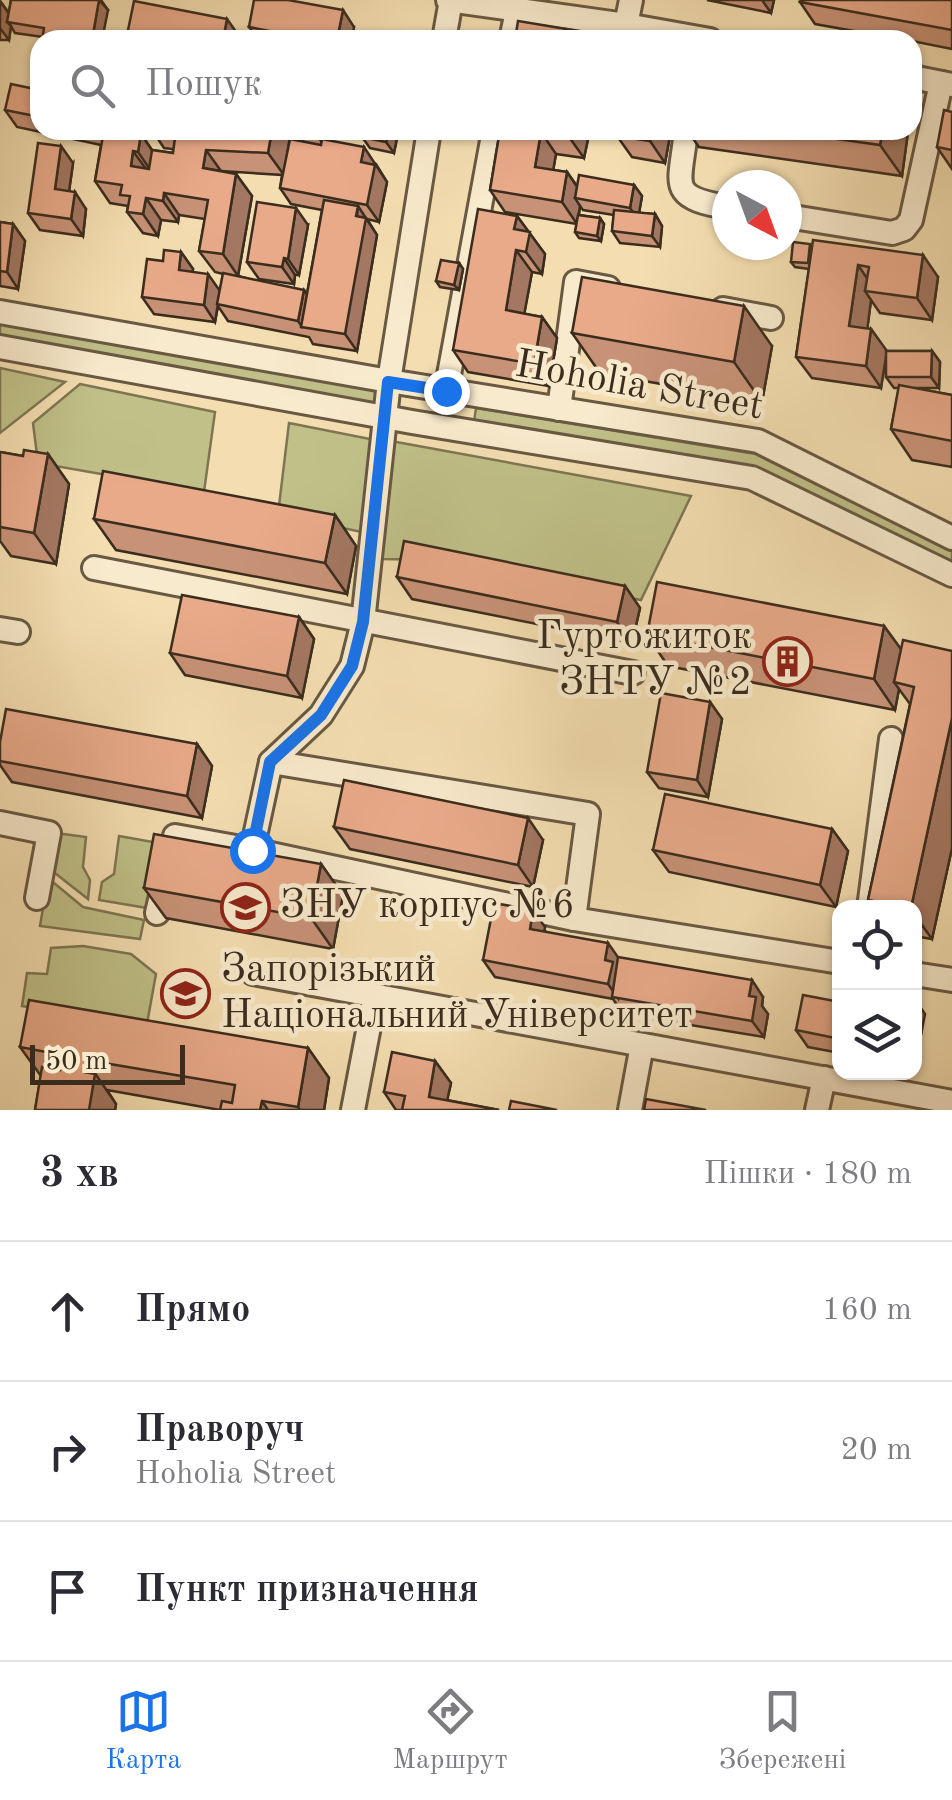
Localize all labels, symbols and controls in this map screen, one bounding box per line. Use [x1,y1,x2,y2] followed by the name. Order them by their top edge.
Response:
[30,30,922,140] search box
[65,58,120,113] icon: search
[145,66,262,104] text: Пошук
[712,170,802,260] north arrow
[512,345,766,429] street label: Hoholia Street
[424,369,470,415] route end
[536,618,752,704] place label: Гуртожиток ЗНТУ №2
[761,635,813,687] building icon: Гуртожиток ЗНТУ №2
[230,828,276,874] route start
[219,881,271,933] school or university icon: ЗНУ корпус №6
[280,887,575,927] place label: ЗНУ корпус №6
[832,900,922,1080] map controls
[832,900,922,990] button: locate
[221,951,693,1037] place label: Запорізький Національний Університет
[160,968,212,1020] school or university icon: Запорізький Національний Університет
[832,990,922,1080] button: layers
[30,1040,185,1084] scale bar
[45,1048,108,1076] text: 50 m
[40,1154,119,1196] text: 3 хв
[704,1159,912,1191] text: Пішки · 180 m
[40,1284,95,1339] icon: ahead
[135,1292,250,1330] text: Прямо
[822,1295,912,1327] text: 160 m
[135,1412,304,1450] text: Праворуч
[40,1424,95,1479] icon: right
[841,1435,912,1467] text: 20 m
[135,1459,336,1491] text: Hoholia Street
[40,1564,95,1619] icon: arrive
[135,1572,479,1610] text: Пункт призначення
[106,1684,181,1779] tab: Карта
[393,1684,508,1779] tab: Маршрут
[719,1684,846,1779] tab: Збережені

